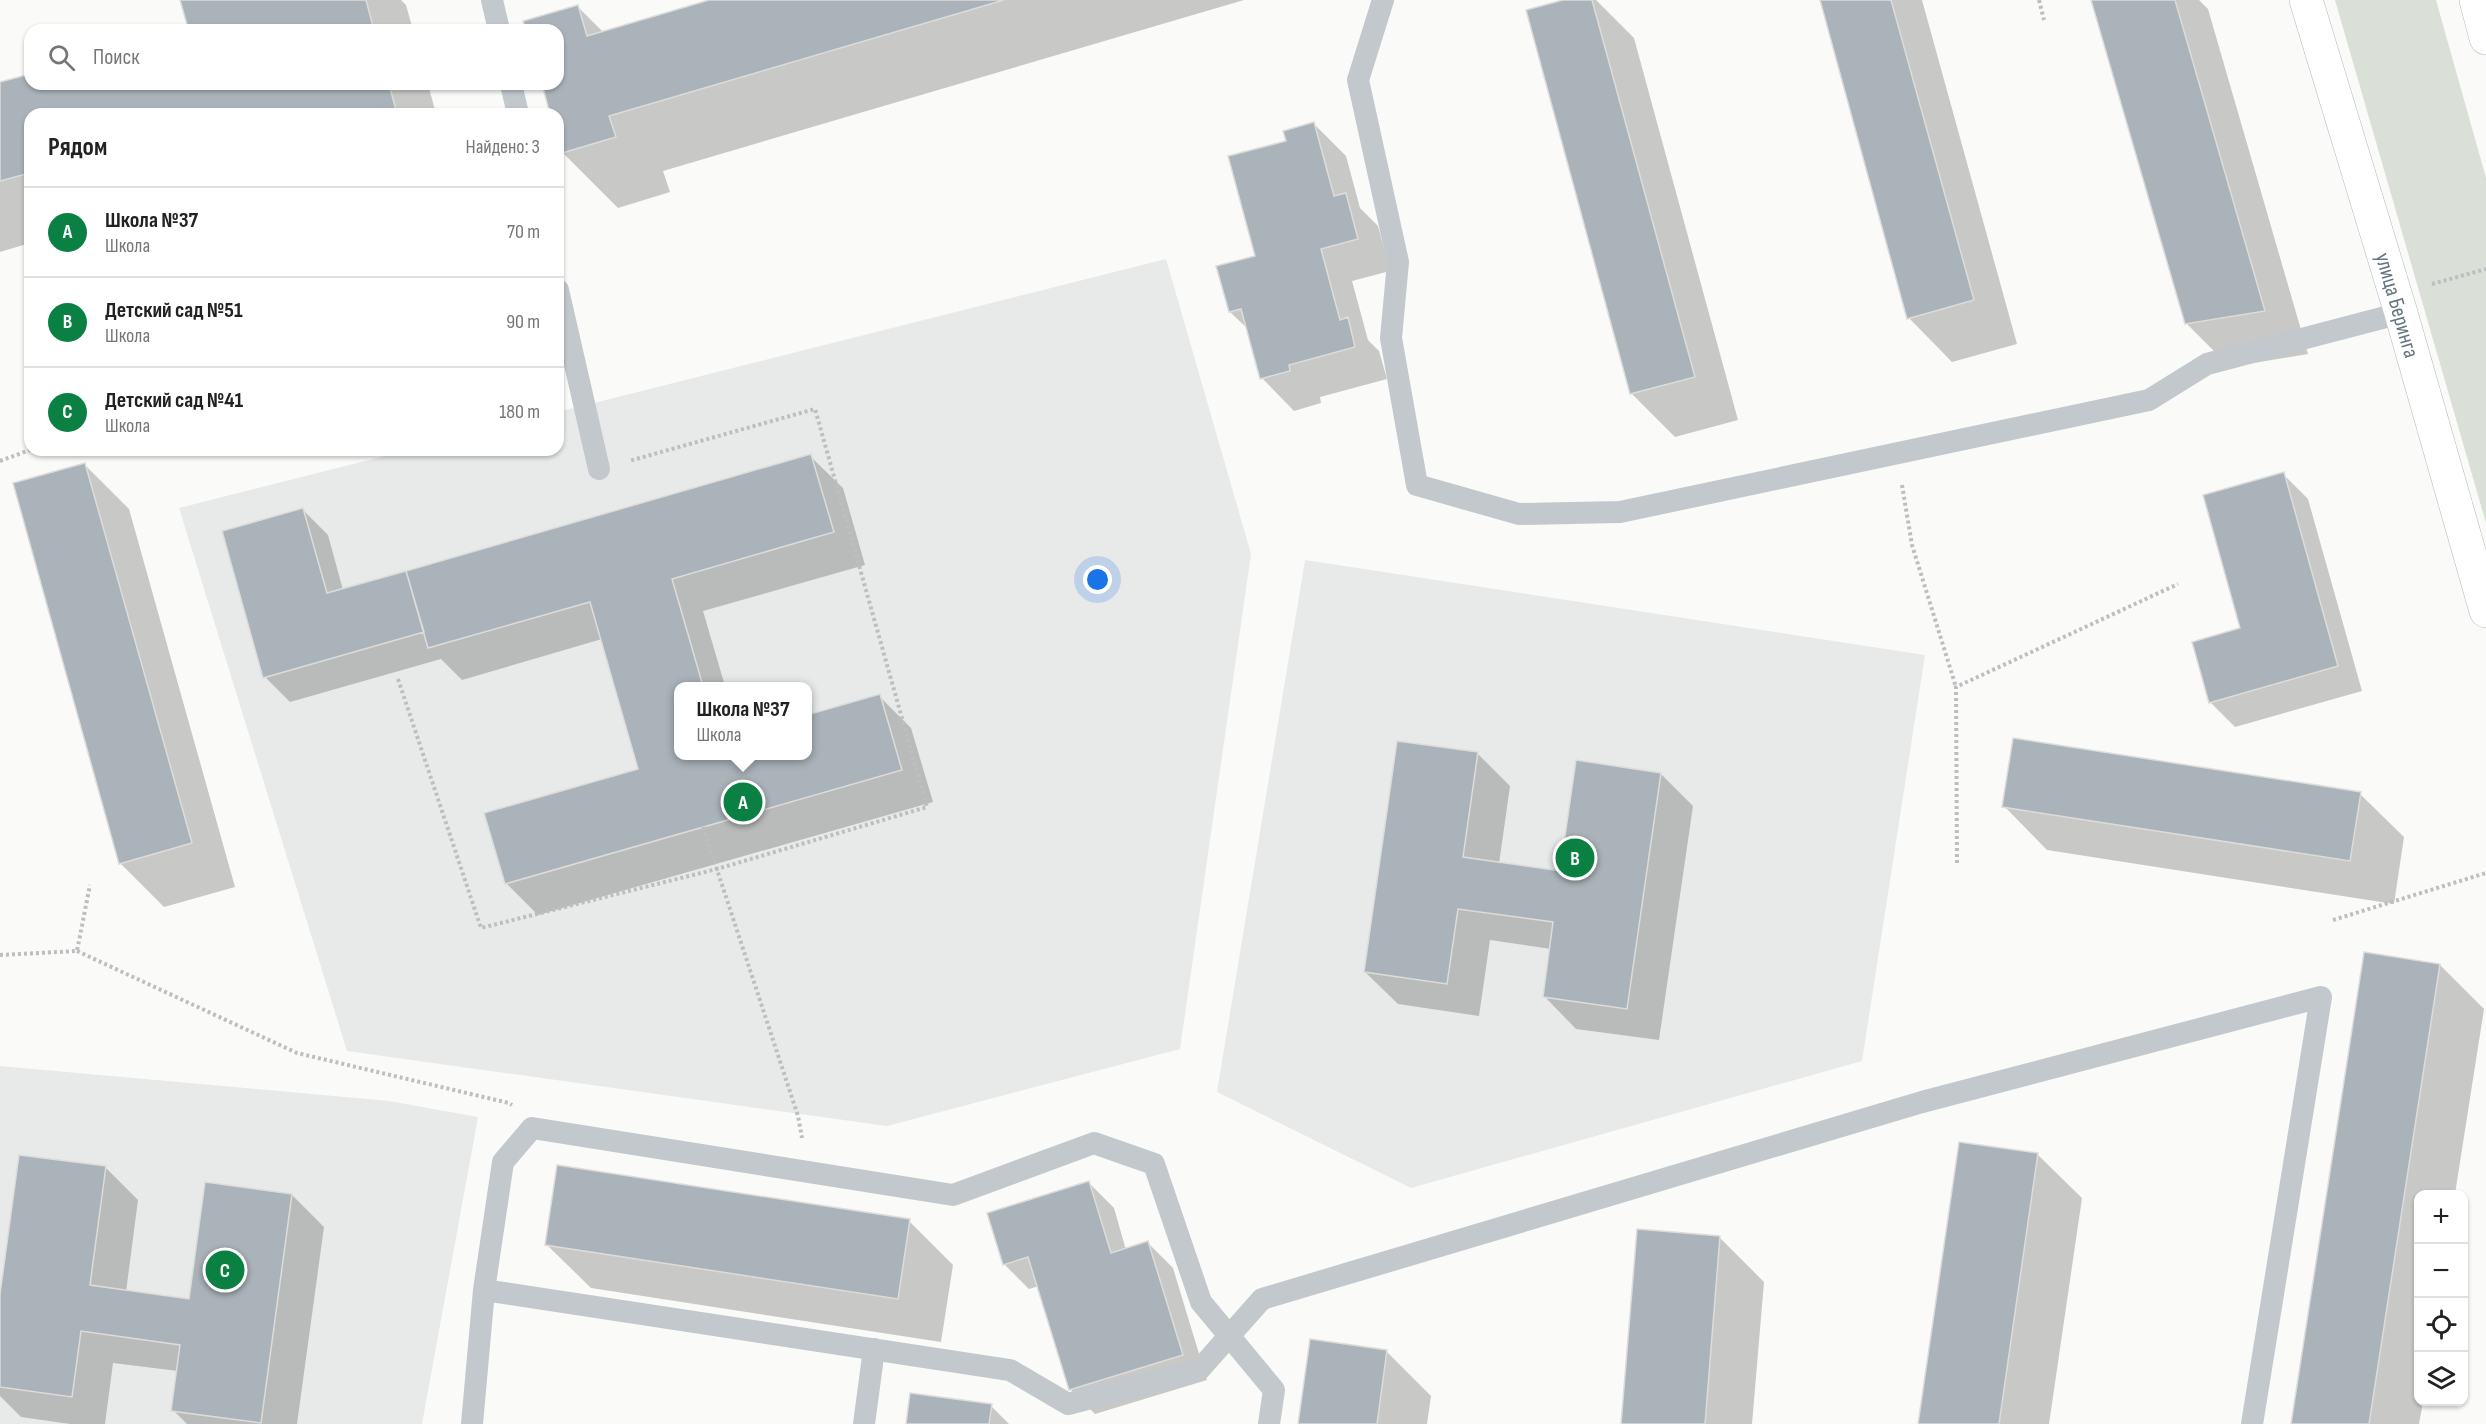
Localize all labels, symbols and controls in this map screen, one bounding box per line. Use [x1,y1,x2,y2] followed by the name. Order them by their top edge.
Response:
[24,24,564,90] search box
[45,41,78,74] icon: search
[93,44,139,71] text: Поиск
[48,132,107,163] text: Рядом
[466,135,540,159] text: Найдено: 3
[105,207,198,234] text: Школа №37
[63,220,72,244] text: A
[507,220,540,244] text: 70 m
[105,234,150,258] text: Школа
[2369,250,2424,361] street label: улица Беринга
[105,297,243,324] text: Детский сад №51
[63,310,72,334] text: B
[506,310,540,334] text: 90 m
[105,324,150,348] text: Школа
[105,387,243,414] text: Детский сад №41
[62,400,73,424] text: C
[499,400,540,424] text: 180 m
[105,414,150,438] text: Школа
[1083,565,1112,594] your location
[674,682,812,760] popup
[696,696,790,723] text: Школа №37
[696,723,742,747] text: Школа
[724,780,762,824] pin: A
[1556,836,1594,880] pin: B
[2414,1190,2468,1406] map controls
[2414,1190,2468,1244] button: +
[2414,1244,2468,1298] button: −
[206,1248,244,1292] pin: C
[2414,1298,2468,1352] button: locate
[2414,1352,2468,1406] button: layers

